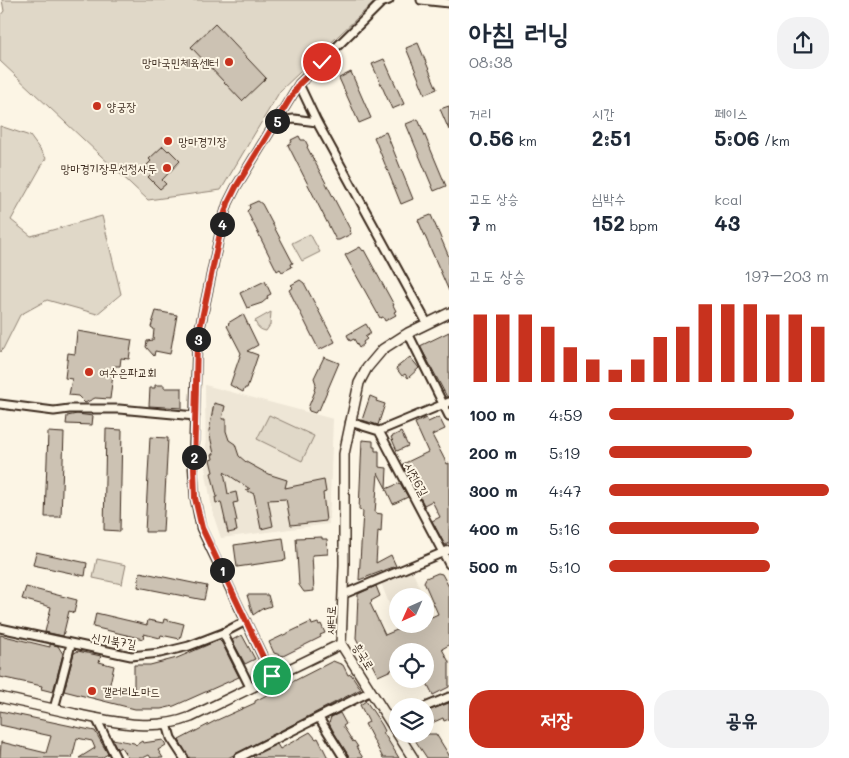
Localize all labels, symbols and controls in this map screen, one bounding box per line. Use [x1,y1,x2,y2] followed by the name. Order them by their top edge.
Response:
[469,14,569,50] text: 아침 러닝
[777,17,829,69] button: share
[301,41,343,83] pin
[308,48,336,76] icon: check
[469,51,513,72] text: 08:38
[142,54,219,70] place label: 망마국민체육센터
[223,56,235,68] marker: 망마국민체육센터
[107,98,136,114] place label: 양궁장
[91,100,103,112] marker: 양궁장
[469,104,492,123] text: 거리
[592,104,614,123] text: 시간
[714,104,748,123] text: 페이스
[264,108,290,134] pin: 5
[273,112,282,131] text: 5
[469,124,514,151] text: 0.56
[592,124,632,151] text: 2:51
[714,124,759,151] text: 5:06
[514,131,537,150] text: km
[759,131,790,150] text: /km
[178,133,227,149] place label: 망마경기장
[162,135,174,147] marker: 망마경기장
[60,160,157,176] place label: 망마경기장무선정사두
[161,162,173,174] marker: 망마경기장무선정사두
[469,189,519,208] text: 고도 상승
[592,189,625,208] text: 심박수
[714,190,742,209] text: kcal
[469,209,481,236] text: 7
[592,209,625,236] text: 152
[714,209,740,236] text: 43
[210,212,234,236] pin: 4
[218,215,227,234] text: 4
[481,216,496,235] text: m
[625,216,658,235] text: bpm
[469,265,526,286] text: 고도 상승
[744,265,829,286] text: 197–203 m
[186,326,210,352] pin: 3
[194,330,203,349] text: 3
[99,364,157,380] place label: 여수은파교회
[83,366,95,378] marker: 여수은파교회
[469,404,515,425] text: 100 m
[549,404,582,425] text: 4:59
[469,442,517,463] text: 200 m
[549,442,580,463] text: 5:19
[182,444,206,470] pin: 2
[191,448,198,467] text: 2
[401,459,433,499] street label: 시전6길
[469,480,518,501] text: 300 m
[549,480,582,501] text: 4:47
[469,518,518,539] text: 400 m
[549,518,580,539] text: 5:16
[469,556,517,577] text: 500 m
[549,556,580,577] text: 5:10
[210,558,234,582] pin: 1
[219,561,226,580] text: 1
[389,588,434,632] north arrow
[389,588,434,743] map controls
[321,605,339,635] street label: 새터로
[90,629,138,651] street label: 신기북7길
[350,639,378,673] street label: 흥국로
[389,643,434,688] button: locate
[251,655,293,697] pin
[258,662,286,690] icon: arrive
[102,683,160,699] place label: 갤러리노마드
[86,685,98,697] marker: 갤러리노마드
[469,690,644,748] button: 저장
[654,690,829,748] button: 공유
[389,698,434,743] button: layers

